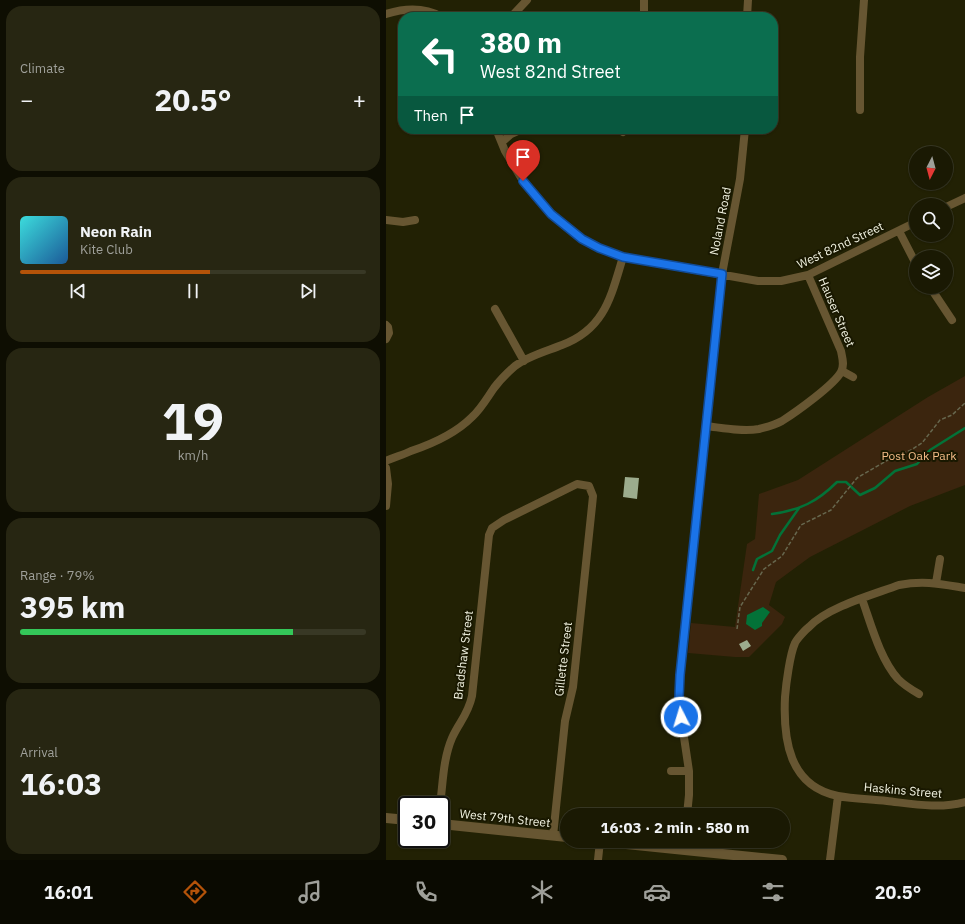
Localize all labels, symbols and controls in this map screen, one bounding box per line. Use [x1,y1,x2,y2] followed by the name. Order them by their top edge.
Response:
[480,24,562,61] text: 380 m
[414,28,466,80] icon: left
[20,60,65,77] text: Climate
[480,60,621,83] text: West 82nd Street
[154,80,232,119] text: 20.5°
[20,85,33,114] text: −
[353,85,366,114] text: +
[456,104,478,126] icon: arrive
[414,106,448,125] text: Then
[506,140,540,181] pin
[512,146,534,168] icon: arrive
[909,146,953,190] north arrow
[909,146,953,294] map controls
[706,186,734,256] street label: Noland Road
[909,198,953,242] button: search
[794,218,886,272] street label: West 82nd Street
[80,222,152,241] text: Neon Rain
[80,241,133,258] text: Kite Club
[909,250,953,294] button: layers
[816,275,858,349] street label: Hauser Street
[67,280,89,302] icon: previous
[182,280,204,302] icon: pause
[297,280,319,302] icon: next
[162,387,224,454] text: 19
[178,447,208,464] text: km/h
[882,448,957,463] park label: Post Oak Park
[20,567,94,584] text: Range · 79%
[20,587,125,626] text: 395 km
[450,610,476,700] street label: Bradshaw Street
[551,621,575,697] street label: Gillette Street
[660,696,702,738] position arrow
[20,744,58,761] text: Arrival
[20,764,102,803] text: 16:03
[863,779,943,801] street label: Haskins Street
[398,796,450,848] speed limit sign: 30
[459,806,551,830] street label: West 79th Street
[601,818,749,837] text: 16:03 · 2 min · 580 m
[181,878,209,906] icon: directions
[296,878,324,906] icon: music
[412,878,440,906] icon: phone
[528,878,556,906] icon: climate
[643,878,671,906] icon: car
[759,878,787,906] icon: filters
[44,881,93,904] text: 16:01
[875,881,921,904] text: 20.5°

